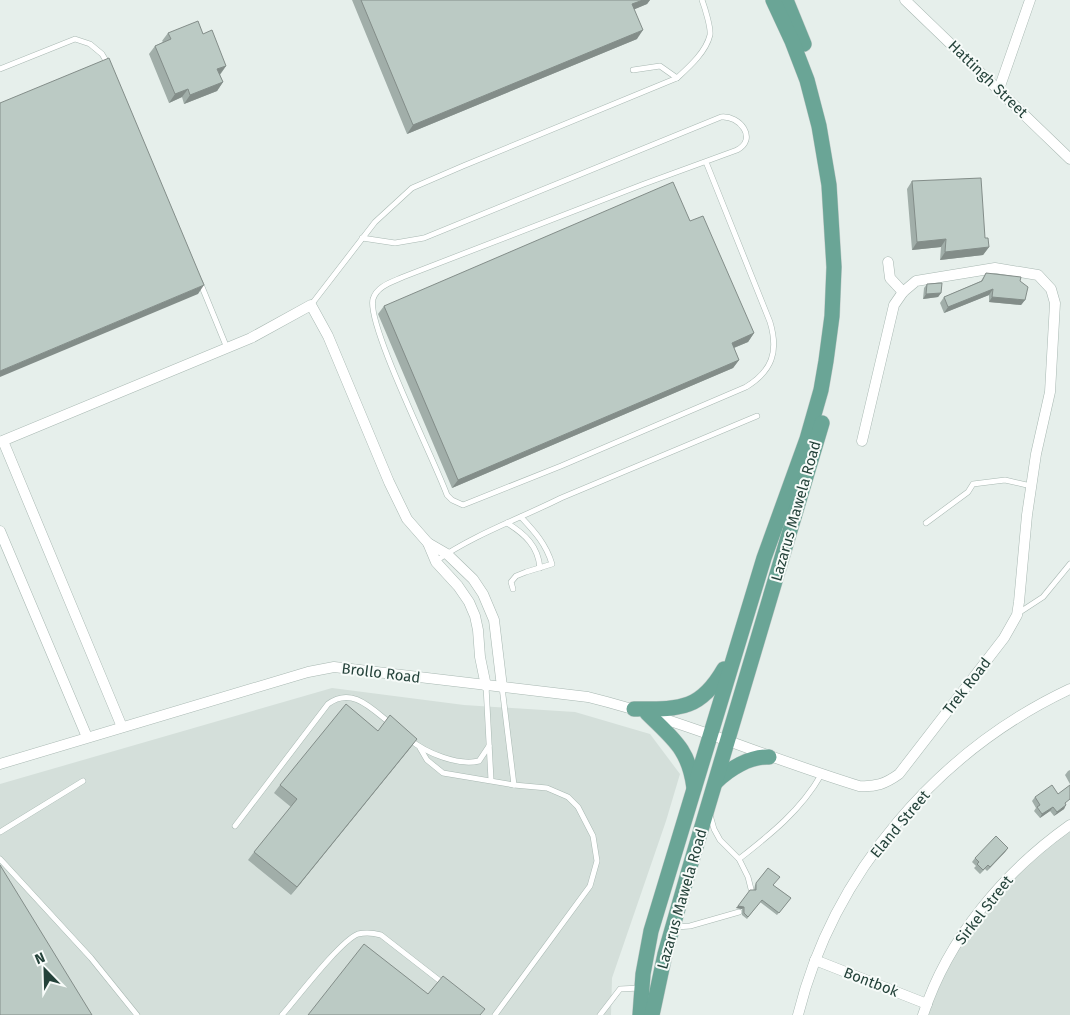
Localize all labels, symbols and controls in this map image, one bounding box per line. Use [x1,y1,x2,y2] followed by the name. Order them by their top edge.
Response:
[945,37,1032,122] street label: Hattingh Street
[767,439,825,583] street label: Lazarus Mawela Road
[939,654,995,718] street label: Trek Road
[341,659,421,687] street label: Brollo Road
[866,786,934,862] street label: Eland Street
[653,827,711,971] street label: Lazarus Mawela Road
[951,871,1017,948] street label: Sirkel Street
[20,945,70,995] north arrow
[33,949,48,968] text: N
[841,963,901,1001] street label: Bontbok

